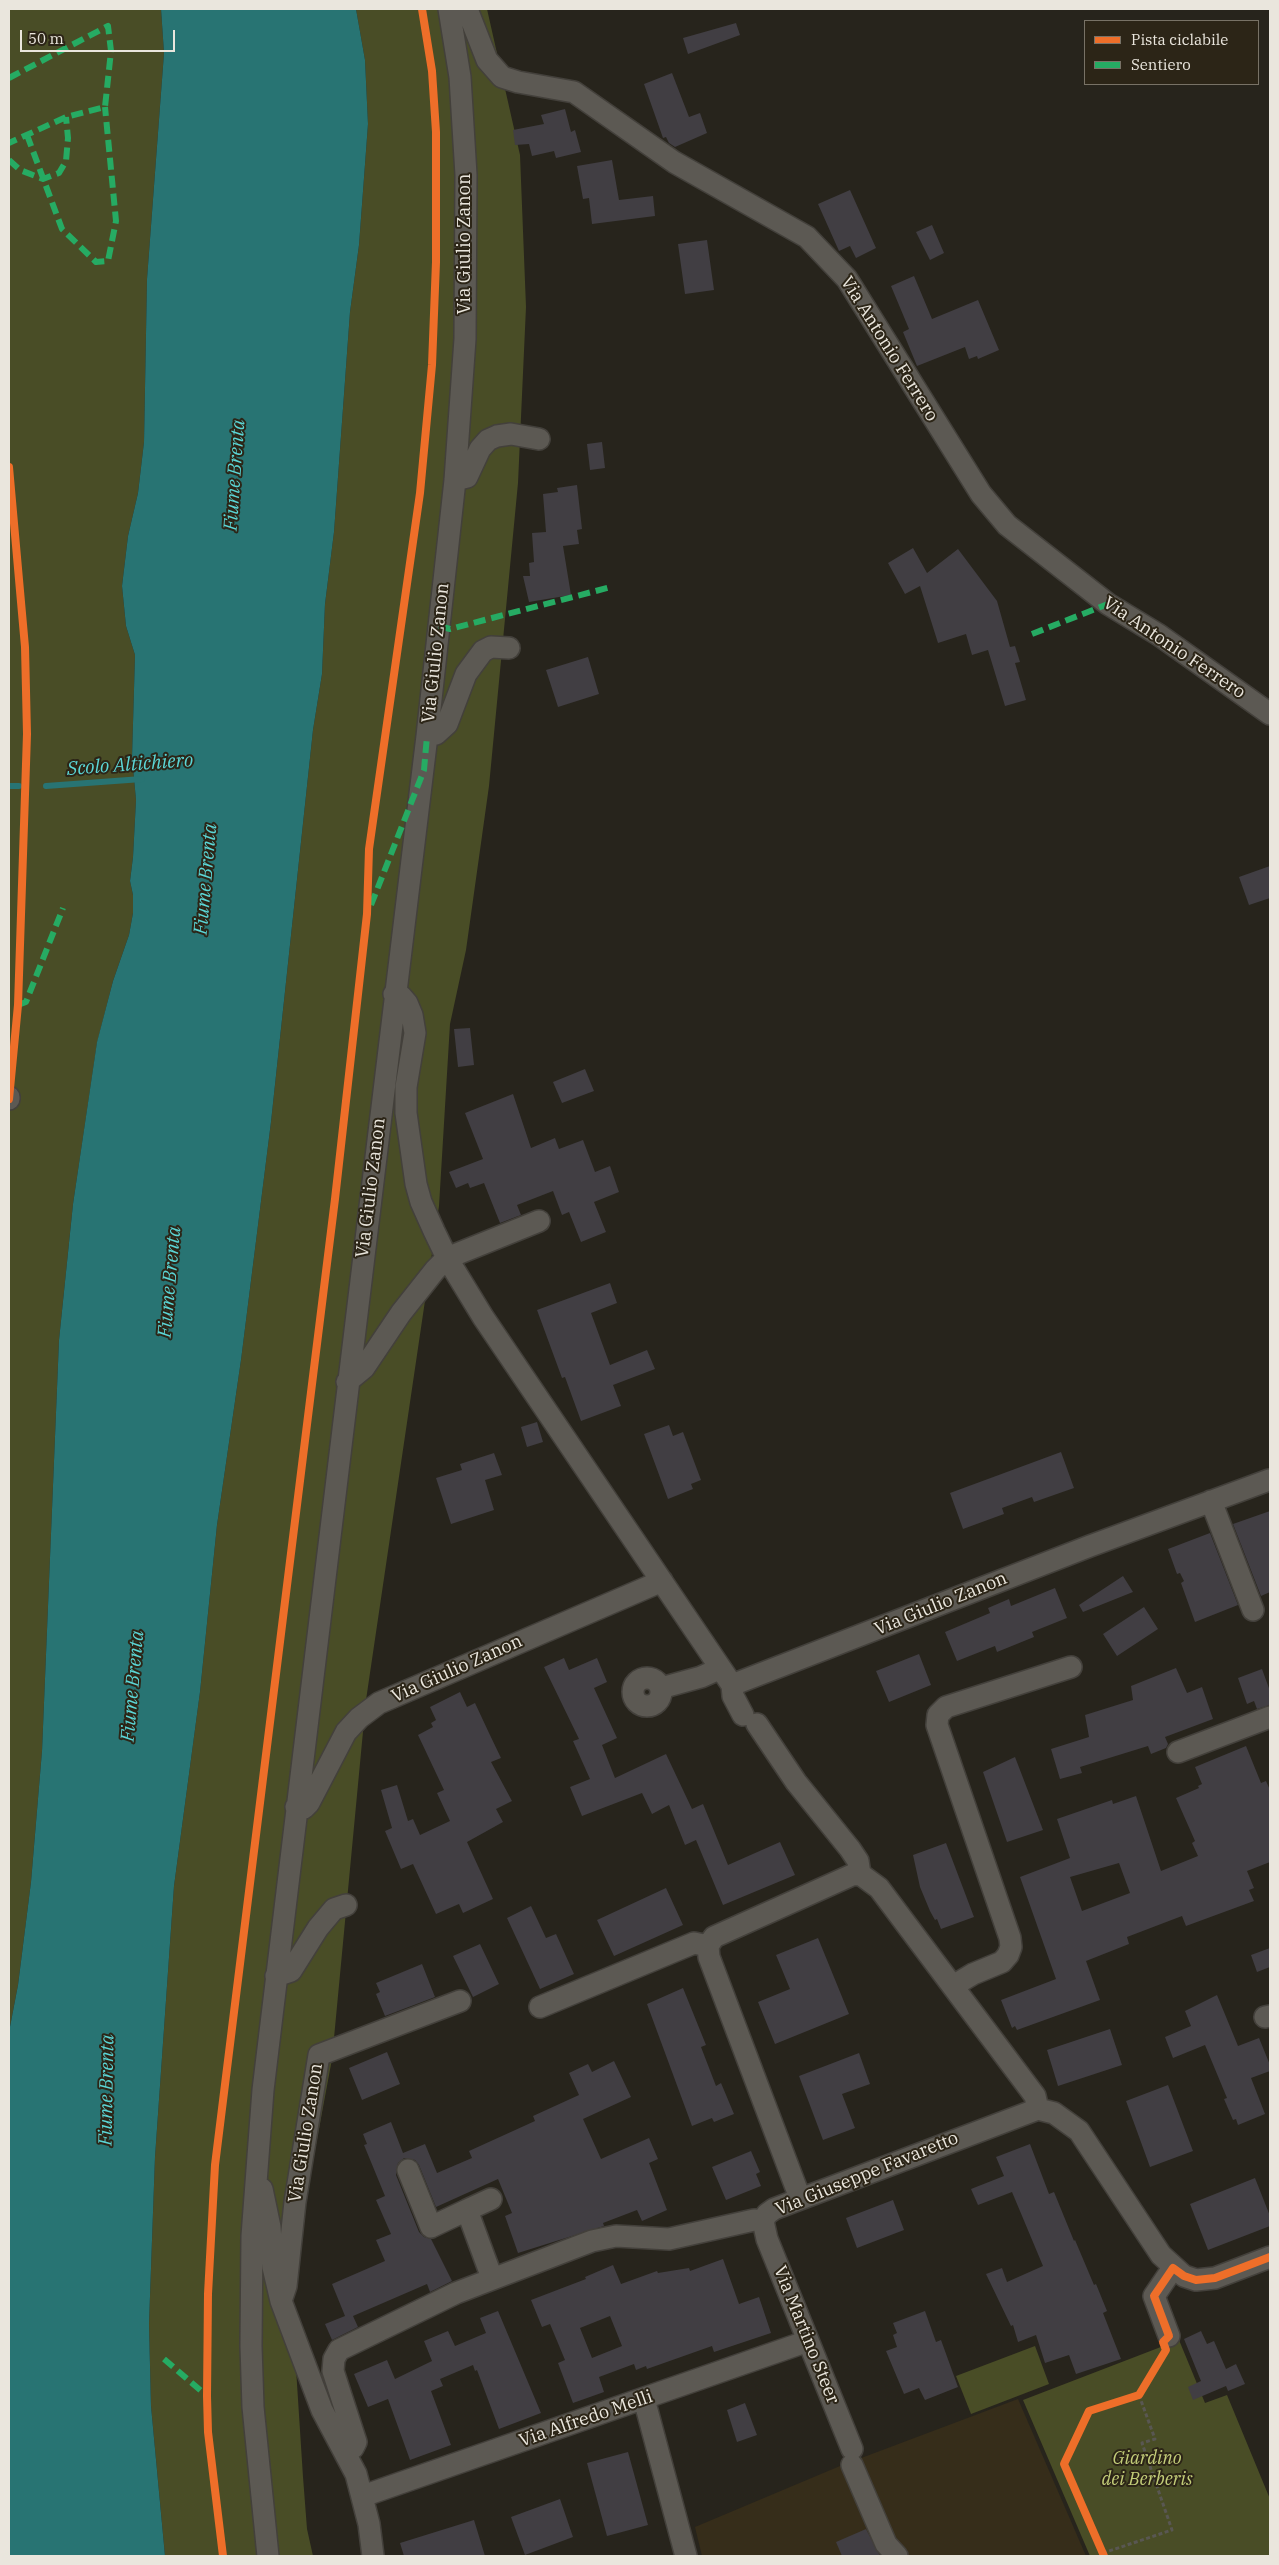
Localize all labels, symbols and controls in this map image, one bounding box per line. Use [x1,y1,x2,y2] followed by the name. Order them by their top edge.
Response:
[22,20,178,52] scale bar
[1084,20,1259,85] legend
[28,29,64,48] text: 50 m
[1131,30,1228,49] text: Pista ciclabile
[1131,55,1191,74] text: Sentiero
[454,174,476,314] street label: Via Giulio Zanon
[836,272,942,426] street label: Via Antonio Ferrero
[220,419,250,531] water label: Fiume Brenta
[418,582,454,724] street label: Via Giulio Zanon
[1099,592,1249,704] street label: Via Antonio Ferrero
[66,749,194,781] water label: Scolo Altichiero
[190,823,222,935] water label: Fiume Brenta
[352,1117,390,1259] street label: Via Giulio Zanon
[154,1226,186,1338] water label: Fiume Brenta
[872,1568,1010,1640] street label: Via Giulio Zanon
[117,1630,149,1742] water label: Fiume Brenta
[388,1630,526,1708] street label: Via Giulio Zanon
[95,2034,119,2146] water label: Fiume Brenta
[284,2062,328,2204] street label: Via Giulio Zanon
[772,2127,962,2221] street label: Via Giuseppe Favaretto
[768,2263,844,2407] street label: Via Martino Steer
[516,2386,656,2452] street label: Via Alfredo Melli
[1101,2448,1193,2490] park label: Giardino dei Berberis

